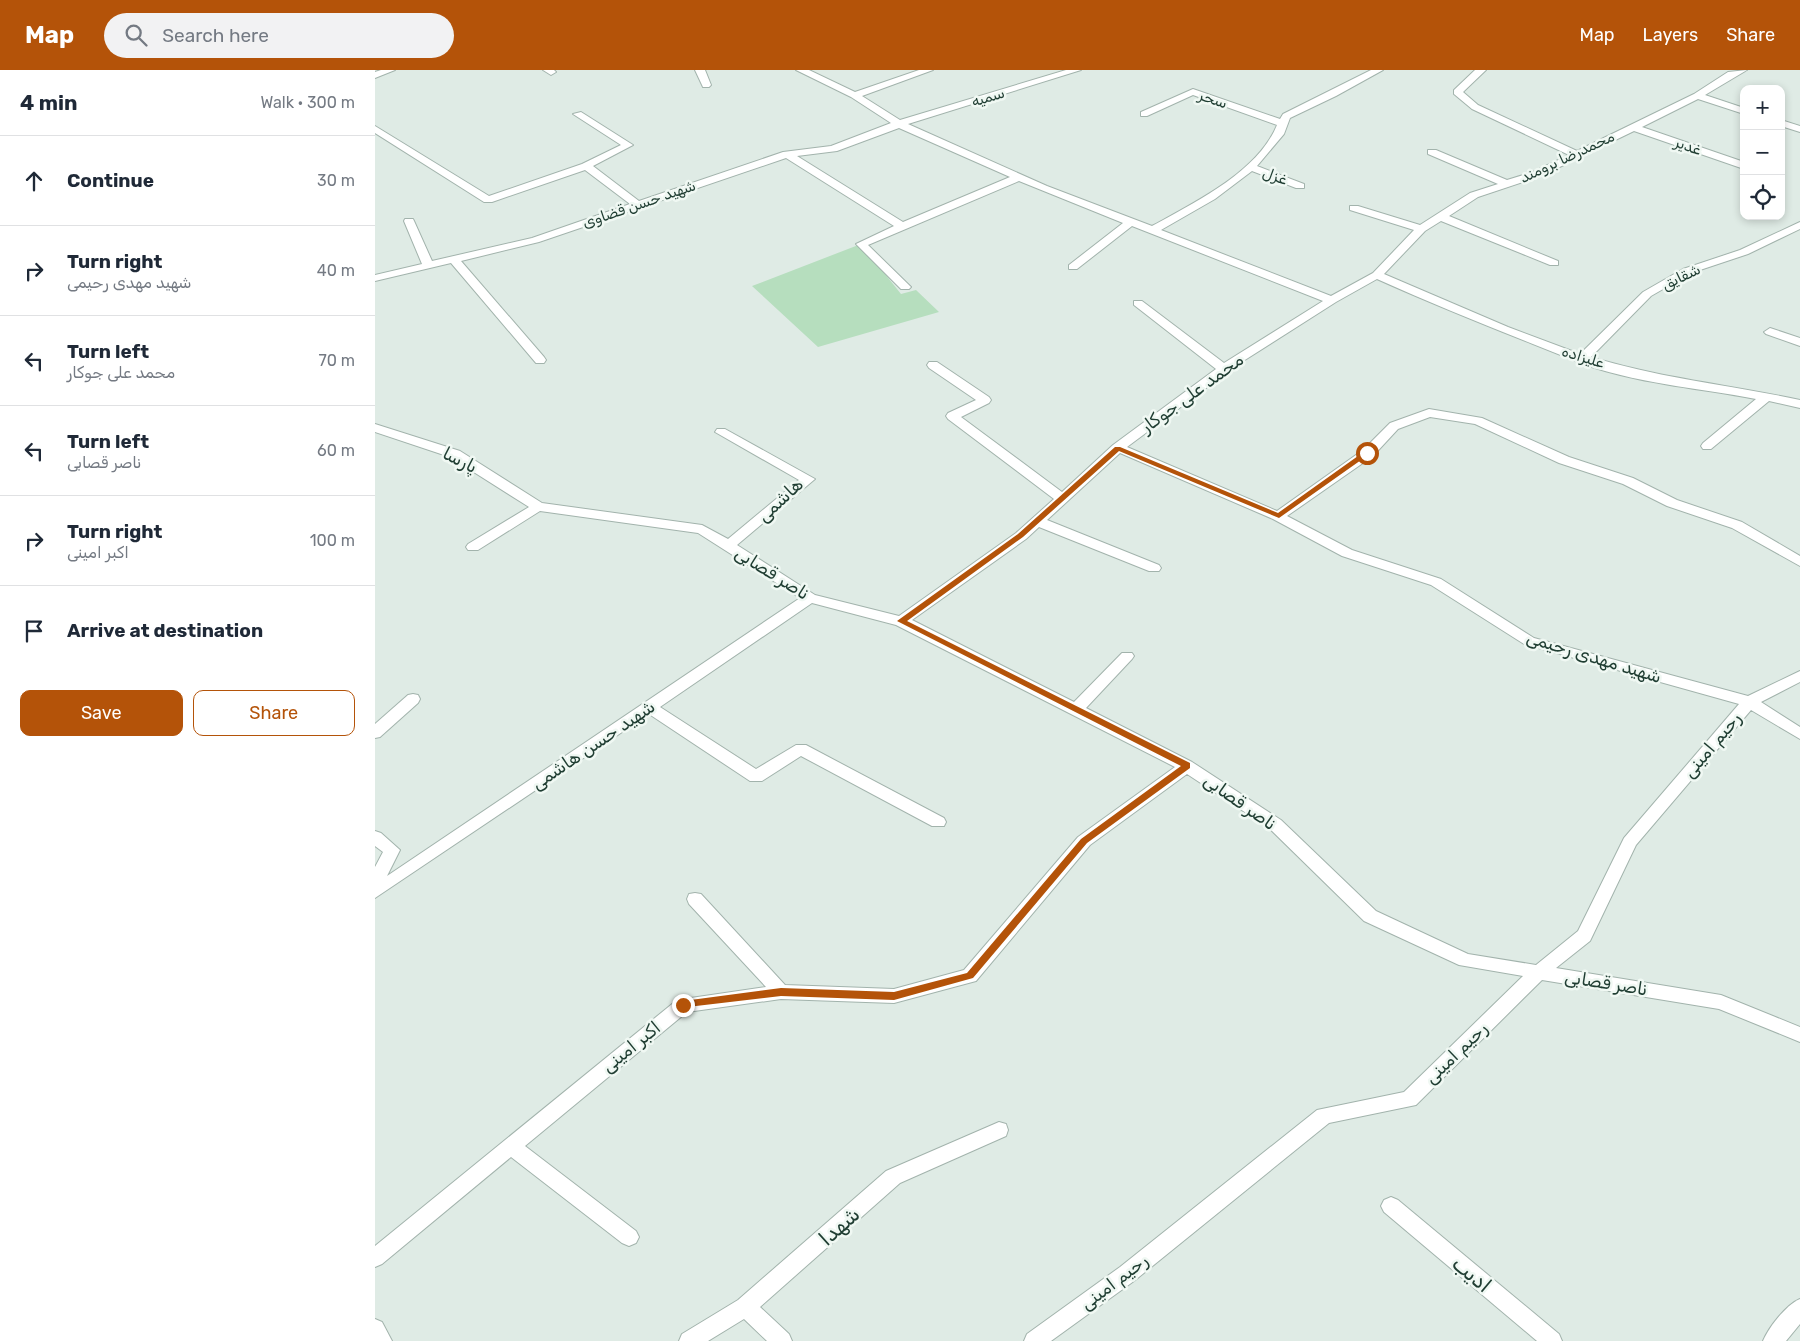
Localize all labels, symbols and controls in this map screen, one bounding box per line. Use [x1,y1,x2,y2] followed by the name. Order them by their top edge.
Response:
[104,13,454,58] search box
[25,21,74,49] text: Map
[122,21,150,49] icon: search
[162,24,269,47] text: Search here
[1580,24,1615,46] text: Map
[1643,24,1698,46] text: Layers
[1726,24,1775,46] text: Share
[969,83,1007,111] street label: سمیه
[1195,85,1230,112] street label: سحر
[1740,85,1785,220] map controls
[1740,85,1785,130] button: +
[20,90,78,115] text: 4 min
[261,93,355,112] text: Walk · 300 m
[1517,127,1618,188] street label: محمدرضا برومند
[1740,130,1785,175] button: −
[1671,133,1704,159] street label: غدیر
[1260,163,1290,189] street label: غزل
[20,167,48,195] icon: ahead
[67,169,154,192] text: Continue
[317,171,355,190] text: 30 m
[1740,175,1785,220] button: locate
[580,176,698,233] street label: شهید حسن قضاوی
[67,250,162,273] text: Turn right
[20,257,48,285] icon: right
[1659,260,1703,294] street label: شقایق
[317,261,355,280] text: 40 m
[67,273,192,292] text: شهید مهدی رحیمی
[67,340,149,363] text: Turn left
[1559,342,1607,372] street label: علیزاده
[20,347,48,375] icon: left
[1136,348,1248,438] street label: محمد علی جوکار
[318,351,355,370] text: 70 m
[67,363,175,382] text: محمد علی جوکار
[67,430,149,453] text: Turn left
[20,437,48,465] icon: left
[317,441,355,460] text: 60 m
[438,442,481,479] street label: پارسا
[1356,442,1379,465] route start
[67,453,141,472] text: ناصر قصابی
[752,473,808,527] street label: هاشمی
[67,520,162,543] text: Turn right
[20,527,48,555] icon: right
[310,531,355,550] text: 100 m
[731,542,813,604] street label: ناصر قصابی
[67,543,129,562] text: اکبر امینی
[20,617,48,645] icon: arrive
[67,619,263,642] text: Arrive at destination
[1524,626,1664,688] street label: شهید مهدی رحیمی
[20,690,183,736] button: Save
[193,690,355,736] button: Share
[527,695,659,795] street label: شهید حسن هاشمی
[1678,707,1747,783] street label: رحیم امینی
[1199,769,1281,835] street label: ناصر قصابی
[1563,966,1649,1000] street label: ناصر قصابی
[672,994,695,1017] route end
[597,1017,665,1077] street label: اکبر امینی
[1420,1017,1493,1089] street label: رحیم امینی
[813,1201,865,1251] street label: شهدا
[1076,1249,1153,1315] street label: رحیم امینی
[1447,1250,1497,1298] street label: ادیب

